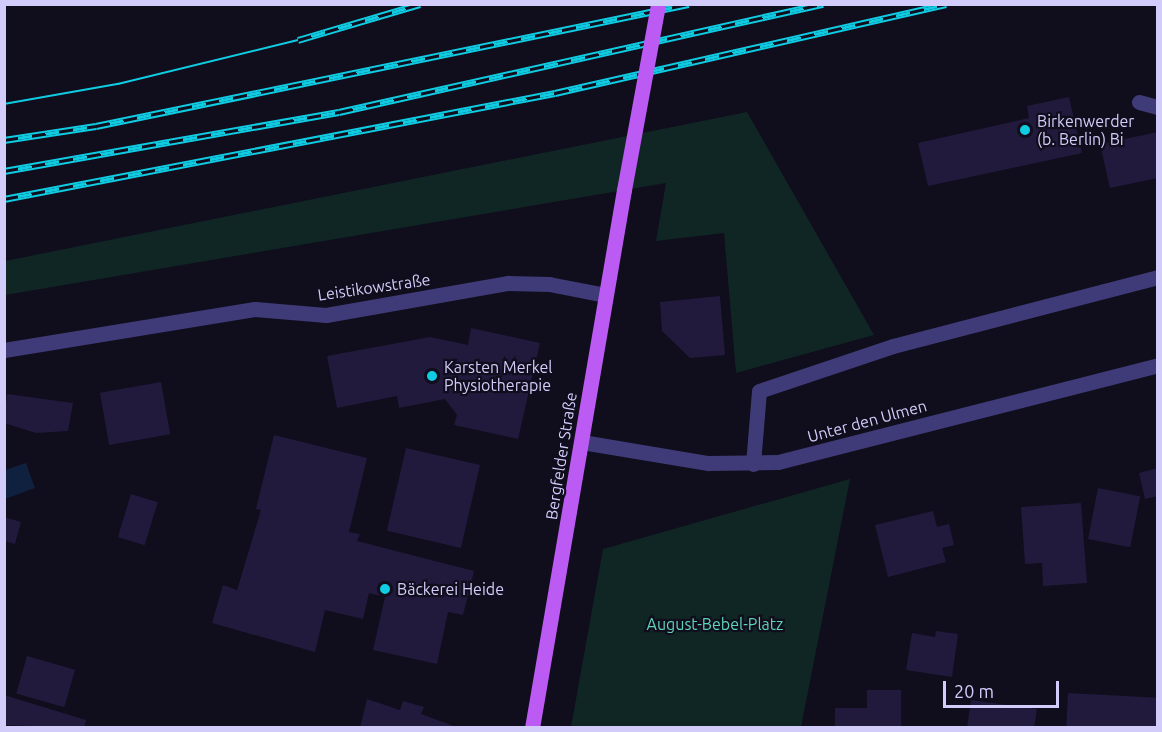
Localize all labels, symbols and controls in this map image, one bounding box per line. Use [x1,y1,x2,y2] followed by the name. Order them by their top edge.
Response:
[1037,111,1134,149] place label: Birkenwerder (b. Berlin) Bi
[1018,123,1032,137] marker: Birkenwerder (b. Berlin) Bi
[316,270,432,304] street label: Leistikowstraße
[444,357,552,395] place label: Karsten Merkel Physiotherapie
[425,369,439,383] marker: Karsten Merkel Physiotherapie
[541,391,581,521] street label: Bergfelder Straße
[805,396,929,446] street label: Unter den Ulmen
[397,579,504,599] place label: Bäckerei Heide
[378,582,392,596] marker: Bäckerei Heide
[647,614,783,634] park label: August-Bebel-Platz
[946,669,1062,707] scale bar
[954,681,994,701] text: 20 m

